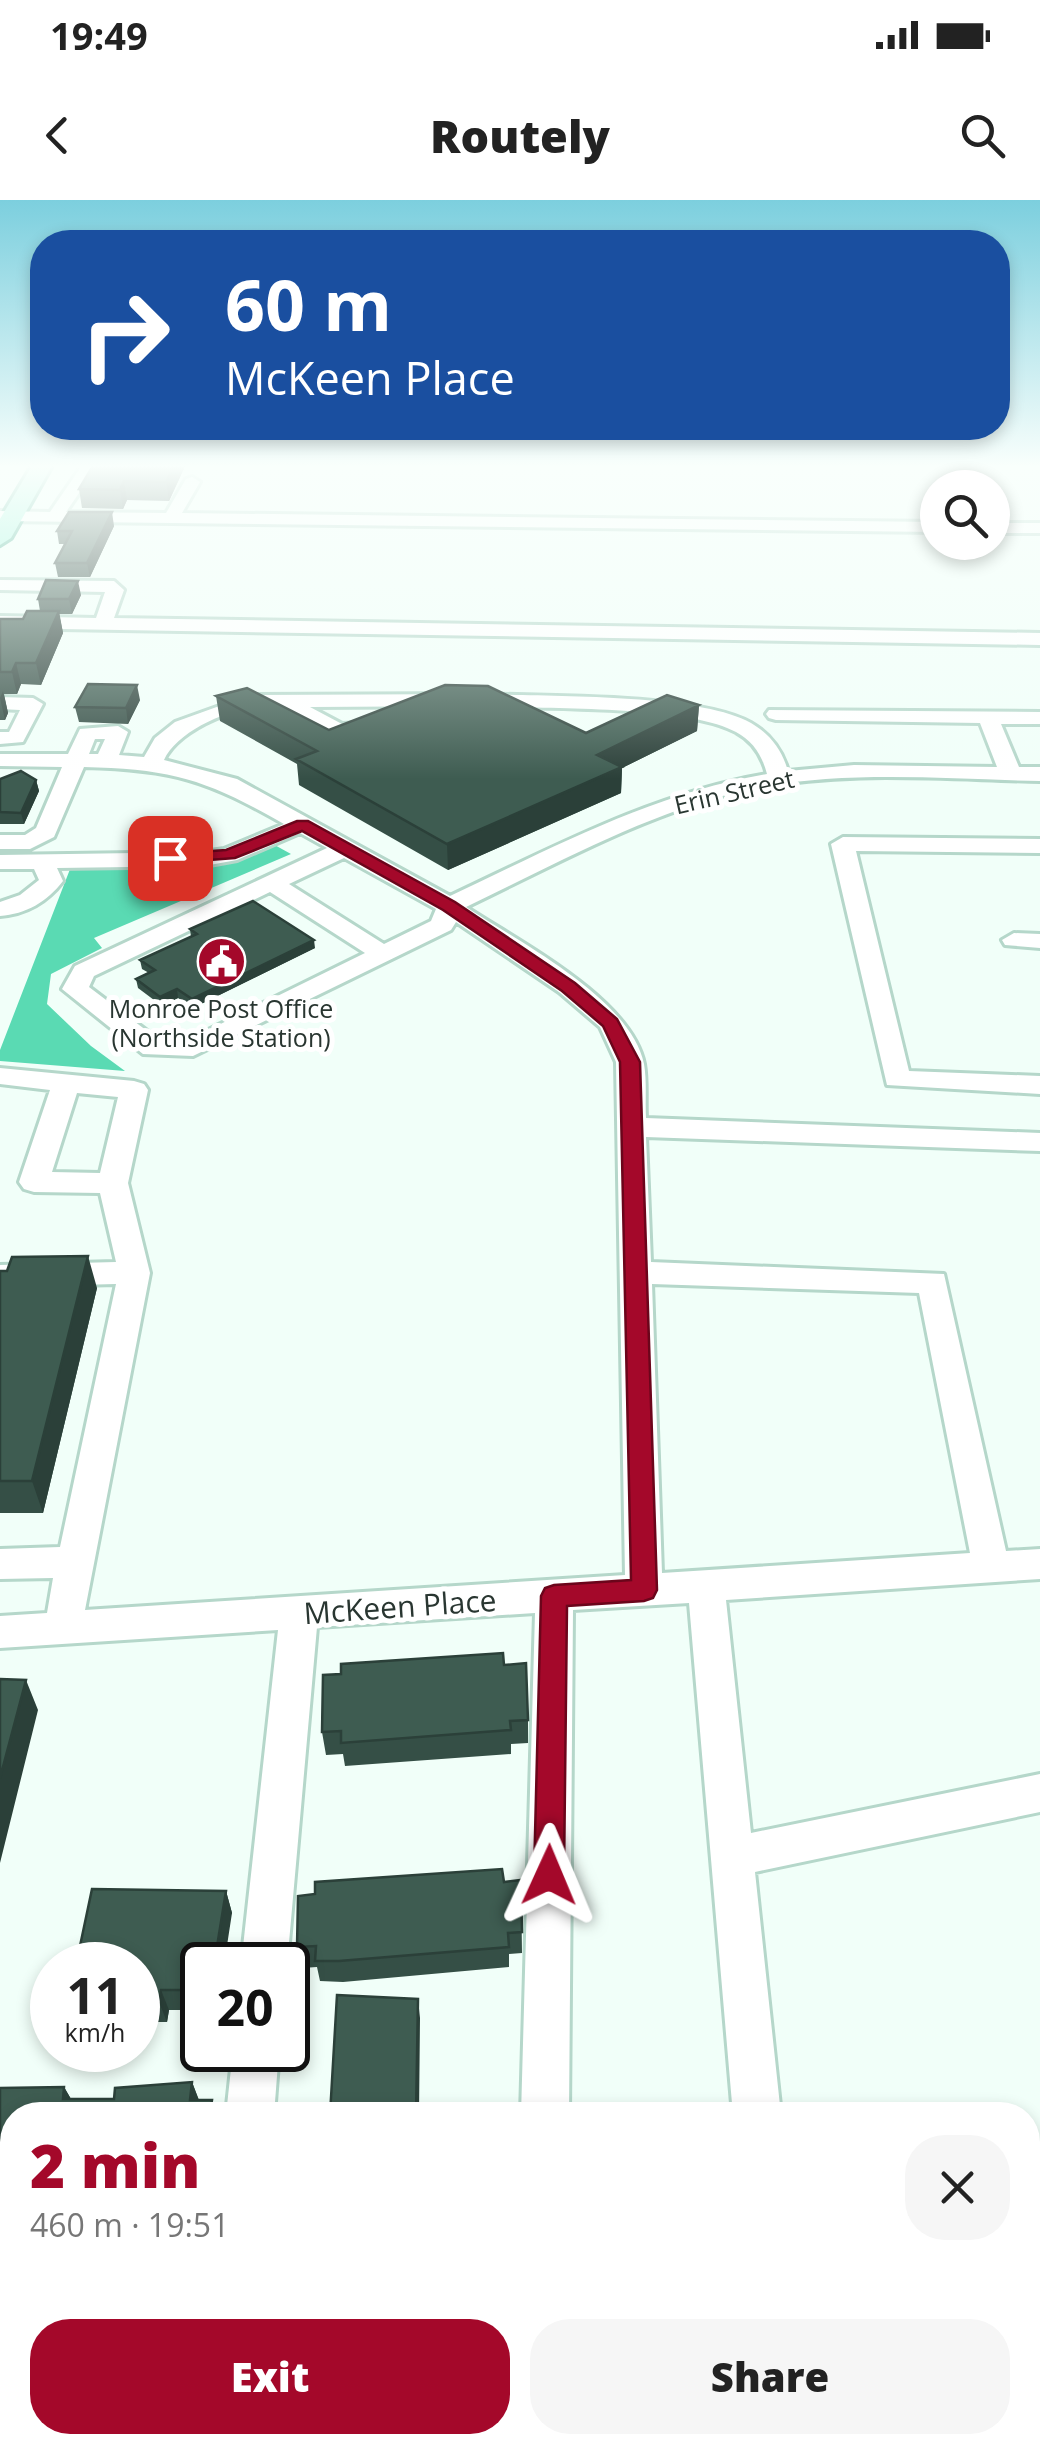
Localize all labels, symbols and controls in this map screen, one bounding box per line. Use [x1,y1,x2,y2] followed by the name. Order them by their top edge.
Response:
[50,9,148,61] text: 19:49
[430,105,610,166] text: Routely
[30,108,85,163] icon: back
[955,108,1010,163] icon: search
[225,256,392,352] text: 60 m
[60,270,190,400] icon: right
[225,347,515,408] text: McKeen Place
[920,470,1010,560] map controls
[920,470,1010,560] button: search
[671,761,797,821] street label: Erin Street
[128,816,213,901] pin
[143,831,198,886] icon: arrive
[195,936,247,988] public building icon: Monroe Post Office (Northside Station)
[109,991,333,1054] place label: Monroe Post Office (Northside Station)
[302,1579,498,1633] street label: McKeen Place
[497,1823,601,1927] position arrow
[180,1942,310,2072] speed limit sign: 20
[66,1961,124,2029] text: 11
[65,2015,125,2049] text: km/h
[30,2124,200,2206] text: 2 min
[905,2135,1010,2240] button: close
[30,2203,229,2246] text: 460 m · 19:51
[30,2319,510,2434] button: Exit
[530,2319,1010,2434] button: Share

